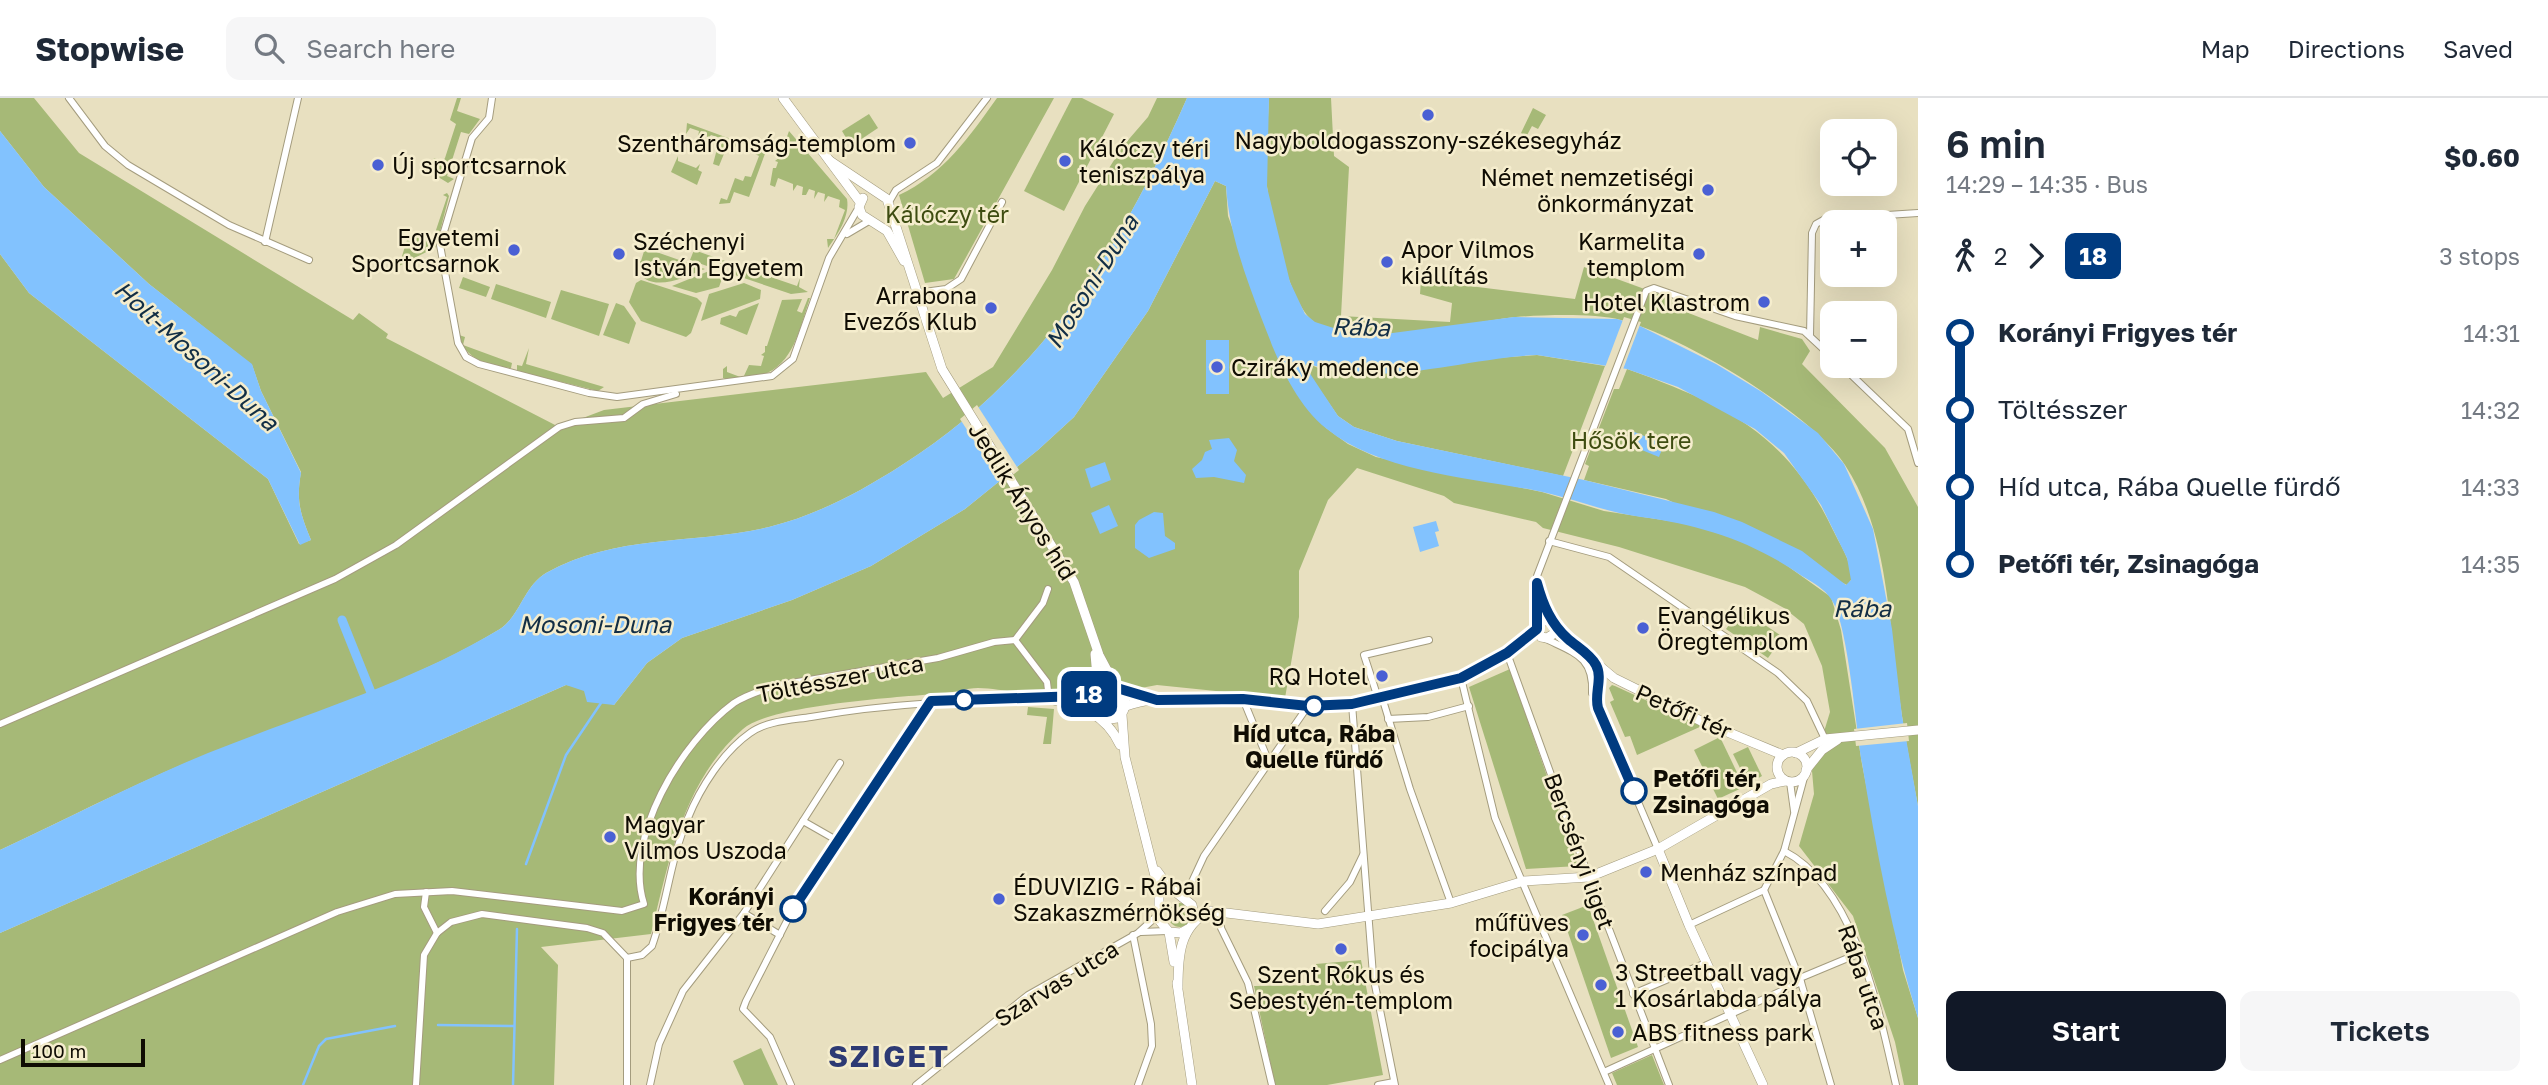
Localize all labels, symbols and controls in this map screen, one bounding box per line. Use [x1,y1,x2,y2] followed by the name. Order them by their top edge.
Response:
[226,17,716,80] search box
[35,29,184,68] text: Stopwise
[250,29,288,67] icon: search
[306,33,455,64] text: Search here
[2201,34,2250,63] text: Map
[2288,34,2405,63] text: Directions
[2443,34,2513,63] text: Saved
[1420,107,1436,123] marker: Nagyboldogasszony-székesegyház
[1820,119,1897,378] map controls
[1820,119,1897,196] button: locate
[1946,121,2046,166] text: 6 min
[1235,126,1621,154] place label: Nagyboldogasszony-székesegyház
[617,129,896,157] place label: Szentháromság-templom
[1079,134,1209,188] place label: Kálóczy téri teniszpálya
[902,135,918,151] marker: Szentháromság-templom
[2444,142,2520,173] text: $0.60
[392,151,567,179] place label: Új sportcsarnok
[1057,153,1073,169] marker: Kálóczy téri teniszpálya
[370,157,386,173] marker: Új sportcsarnok
[1480,163,1694,217] place label: Német nemzetiségi önkormányzat
[1946,170,2148,198] text: 14:29 – 14:35 · Bus
[1700,182,1716,198] marker: Német nemzetiségi önkormányzat
[885,200,1009,228] park label: Kálóczy tér
[1038,208,1144,353] water label: Mosoni-Duna
[1820,210,1897,287] button: +
[351,223,500,277] place label: Egyetemi Sportcsarnok
[633,227,804,281] place label: Széchenyi István Egyetem
[1578,227,1685,281] place label: Karmelita templom
[1401,235,1534,289] place label: Apor Vilmos kiállítás
[1946,237,1984,275] icon: walk
[2017,237,2055,275] icon: forward
[2079,241,2107,270] text: 18
[506,242,522,258] marker: Egyetemi Sportcsarnok
[1994,242,2007,270] text: 2
[2439,242,2520,270] text: 3 stops
[611,246,627,262] marker: Széchenyi István Egyetem
[1691,246,1707,262] marker: Karmelita templom
[1379,254,1395,270] marker: Apor Vilmos kiállítás
[109,274,286,437] water label: Holt-Mosoni-Duna
[843,281,977,335] place label: Arrabona Evezős Klub
[1583,288,1750,316] place label: Hotel Klastrom
[1756,294,1772,310] marker: Hotel Klastrom
[983,300,999,316] marker: Arrabona Evezős Klub
[1820,301,1897,378] button: −
[1332,310,1392,342] water label: Rába
[1998,317,2237,348] text: Korányi Frigyes tér
[2463,319,2520,347] text: 14:31
[1231,353,1419,381] place label: Cziráky medence
[1209,359,1225,375] marker: Cziráky medence
[1998,394,2127,425] text: Töltésszer
[2461,396,2520,424] text: 14:32
[963,417,1083,585] street label: Jedlik Ányos híd
[1571,426,1691,454] park label: Hősök tere
[1998,471,2341,502] text: Híd utca, Rába Quelle fürdő
[2461,473,2520,501] text: 14:33
[1998,548,2259,579] text: Petőfi tér, Zsinagóga
[2461,550,2520,578] text: 14:35
[1833,593,1892,622] water label: Rába
[1657,601,1809,655] place label: Evangélikus Öregtemplom
[519,609,672,638] water label: Mosoni-Duna
[1635,620,1651,636] marker: Evangélikus Öregtemplom
[754,648,926,708] street label: Töltésszer utca
[1268,662,1368,690] place label: RQ Hotel
[1374,668,1390,684] marker: RQ Hotel
[1058,671,1120,717] line badge: 18
[1631,677,1737,745] street label: Petőfi tér
[1075,679,1103,708] text: 18
[954,690,974,710] unlabelled marker
[1304,696,1324,716] marker: Híd utca, Rába Quelle fürdő
[1233,719,1395,773] place label: Híd utca, Rába Quelle fürdő
[1653,764,1769,818] place label: Petőfi tér, Zsinagóga
[1539,769,1621,933] street label: Bercsényi liget
[1621,778,1647,804] marker: Petőfi tér, Zsinagóga
[624,810,787,864] place label: Magyar Vilmos Uszoda
[602,829,618,845] marker: Magyar Vilmos Uszoda
[1660,858,1837,886] place label: Menház színpad
[1638,864,1654,880] marker: Menház színpad
[1013,872,1225,926] place label: ÉDUVIZIG - Rábai Szakaszmérnökség
[654,882,774,936] place label: Korányi Frigyes tér
[991,891,1007,907] marker: ÉDUVIZIG - Rábai Szakaszmérnökség
[780,896,806,922] marker: Korányi Frigyes tér
[1469,908,1569,962] place label: műfüves focipálya
[1833,920,1895,1034] street label: Rába utca
[1575,927,1591,943] marker: műfüves focipálya
[989,934,1123,1032] street label: Szarvas utca
[1333,941,1349,957] marker: Szent Rókus és Sebestyén-templom
[1615,958,1822,1012] place label: 3 Streetball vagy 1 Kosárlabda pálya
[1229,960,1453,1014] place label: Szent Rókus és Sebestyén-templom
[1593,977,1609,993] marker: 3 Streetball vagy 1 Kosárlabda pálya
[1946,991,2226,1071] button: Start
[2240,991,2520,1071] button: Tickets
[1632,1018,1814,1046] place label: ABS fitness park
[1610,1024,1626,1040] marker: ABS fitness park
[21,1036,145,1068] scale bar
[828,1038,950,1074] district label: SZIGET
[32,1039,86,1062] text: 100 m

